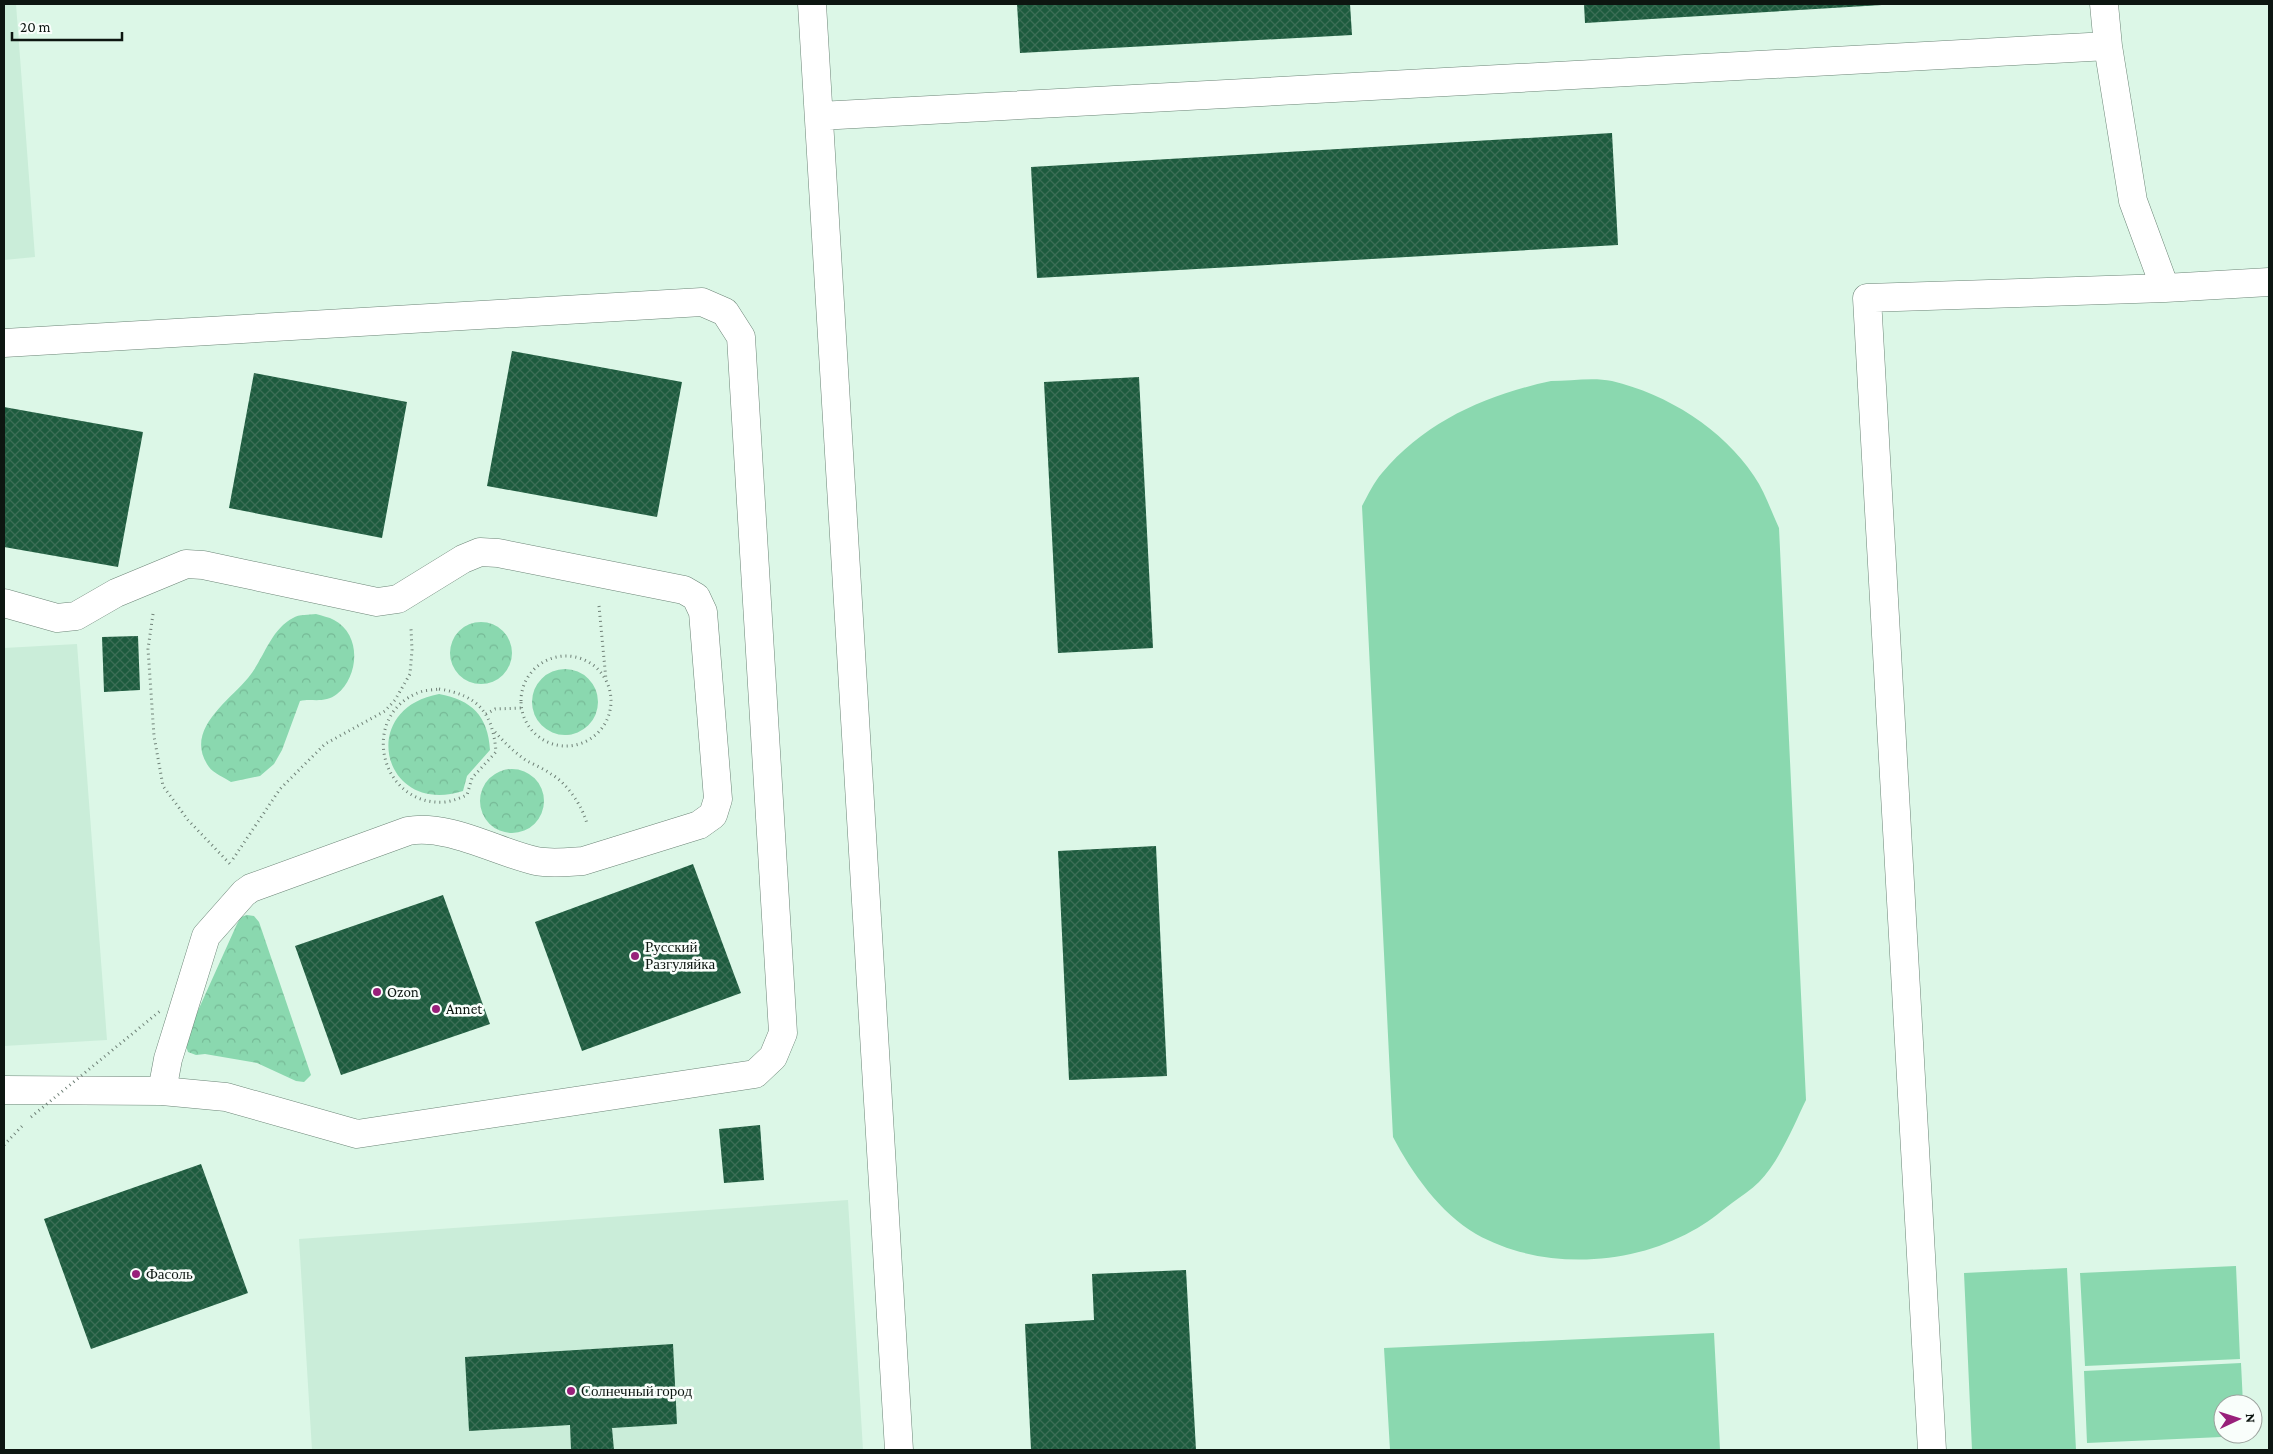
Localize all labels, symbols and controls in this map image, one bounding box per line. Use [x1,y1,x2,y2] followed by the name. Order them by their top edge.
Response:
[12,10,122,42] scale bar
[20,19,51,35] text: 20 m
[645,939,715,972] place label: Русский Разгуляйка
[629,950,641,962] marker: Русский Разгуляйка
[387,984,419,1000] place label: Ozon
[371,986,383,998] marker: Ozon
[446,1001,483,1017] place label: Annet
[430,1003,442,1015] marker: Annet
[146,1266,193,1282] place label: Фасоль
[130,1268,142,1280] marker: Фасоль
[581,1383,692,1399] place label: Солнечный город
[565,1385,577,1397] marker: Солнечный город
[2213,1394,2263,1444] north arrow
[2243,1413,2259,1424] text: N

